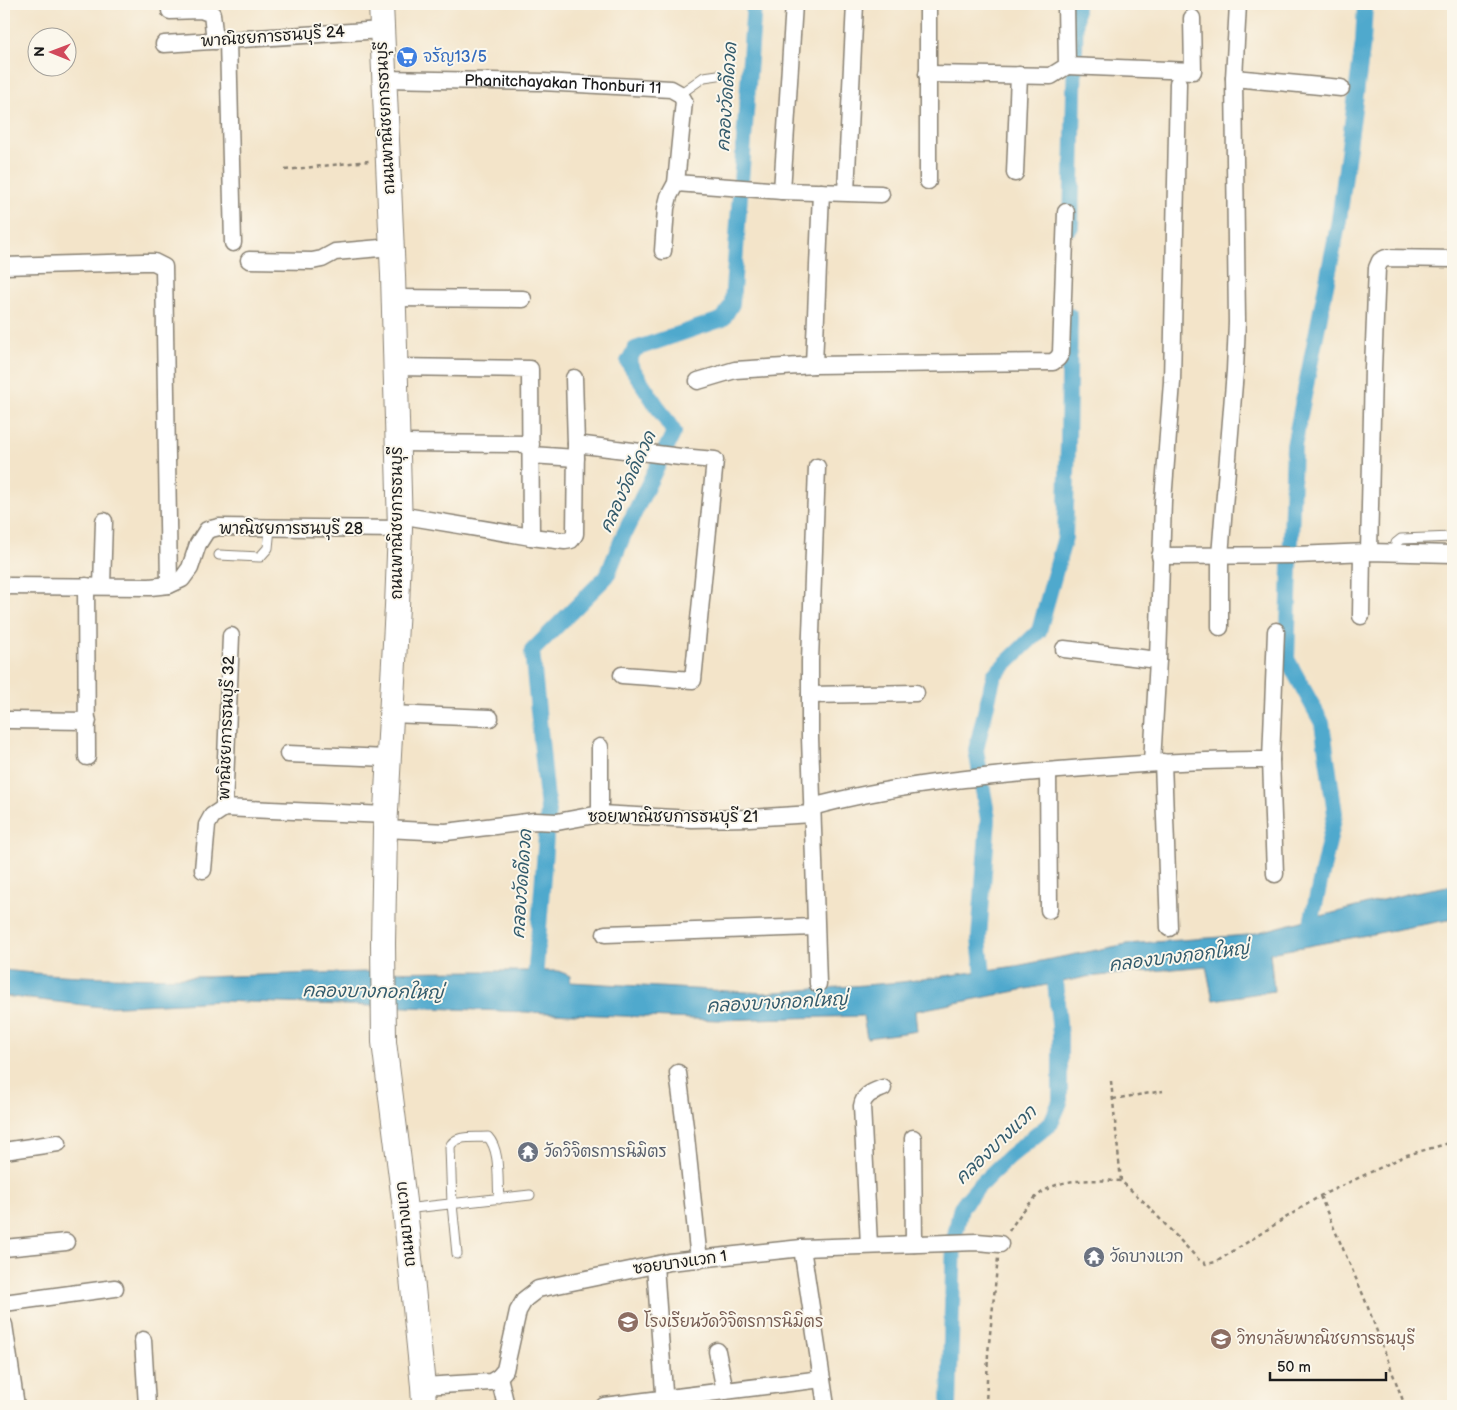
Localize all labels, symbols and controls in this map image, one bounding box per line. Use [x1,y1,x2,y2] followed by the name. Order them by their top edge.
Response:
[200,20,346,54] street label: พาณิชยการธนบุรี 24
[28,28,78,78] north arrow
[370,40,401,195] street label: ถนนพาณิชยการธนบุรี
[712,41,741,152] water label: คลองวัดดีดวด
[395,45,419,69] supermarket icon: จรัญ13/5
[31,46,48,57] text: N
[423,46,487,67] place label: จรัญ13/5
[464,71,662,98] street label: Phanitchayakan Thonburi 11
[594,427,661,536] water label: คลองวัดดีดวด
[386,446,409,599] street label: ถนนพาณิชยการธนบุรี
[219,518,363,541] street label: พาณิชยการธนบุรี 28
[213,655,241,801] street label: พาณิชยการธนบุรี 32
[588,806,758,829] street label: ซอยพาณิชยการธนบุรี 21
[507,828,536,939] water label: คลองวัดดีดวด
[1108,936,1253,976] water label: คลองบางกอกใหญ่
[302,978,447,1004] water label: คลองบางกอกใหญ่
[706,987,851,1017] water label: คลองบางกอกใหญ่
[951,1100,1042,1189] water label: คลองบางแวก
[516,1140,540,1164] temple icon: วัดวิจิตรการนิมิตร
[544,1141,667,1162] place label: วัดวิจิตรการนิมิตร
[392,1180,420,1268] street label: ถนนบางแวก
[1082,1245,1106,1269] temple icon: วัดบางแวก
[1110,1246,1184,1267] place label: วัดบางแวก
[632,1247,728,1279] street label: ซอยบางแวก 1
[616,1310,640,1334] school or university icon: โรงเรียนวัดวิจิตรการนิมิตร
[644,1310,824,1332] place label: โรงเรียนวัดวิจิตรการนิมิตร
[1209,1327,1233,1351] school or university icon: วิทยาลัยพาณิชยการธนบุรี
[1237,1328,1415,1351] place label: วิทยาลัยพาณิชยการธนบุรี
[1270,1350,1386,1382] scale bar
[1277,1358,1311,1377] text: 50 m

